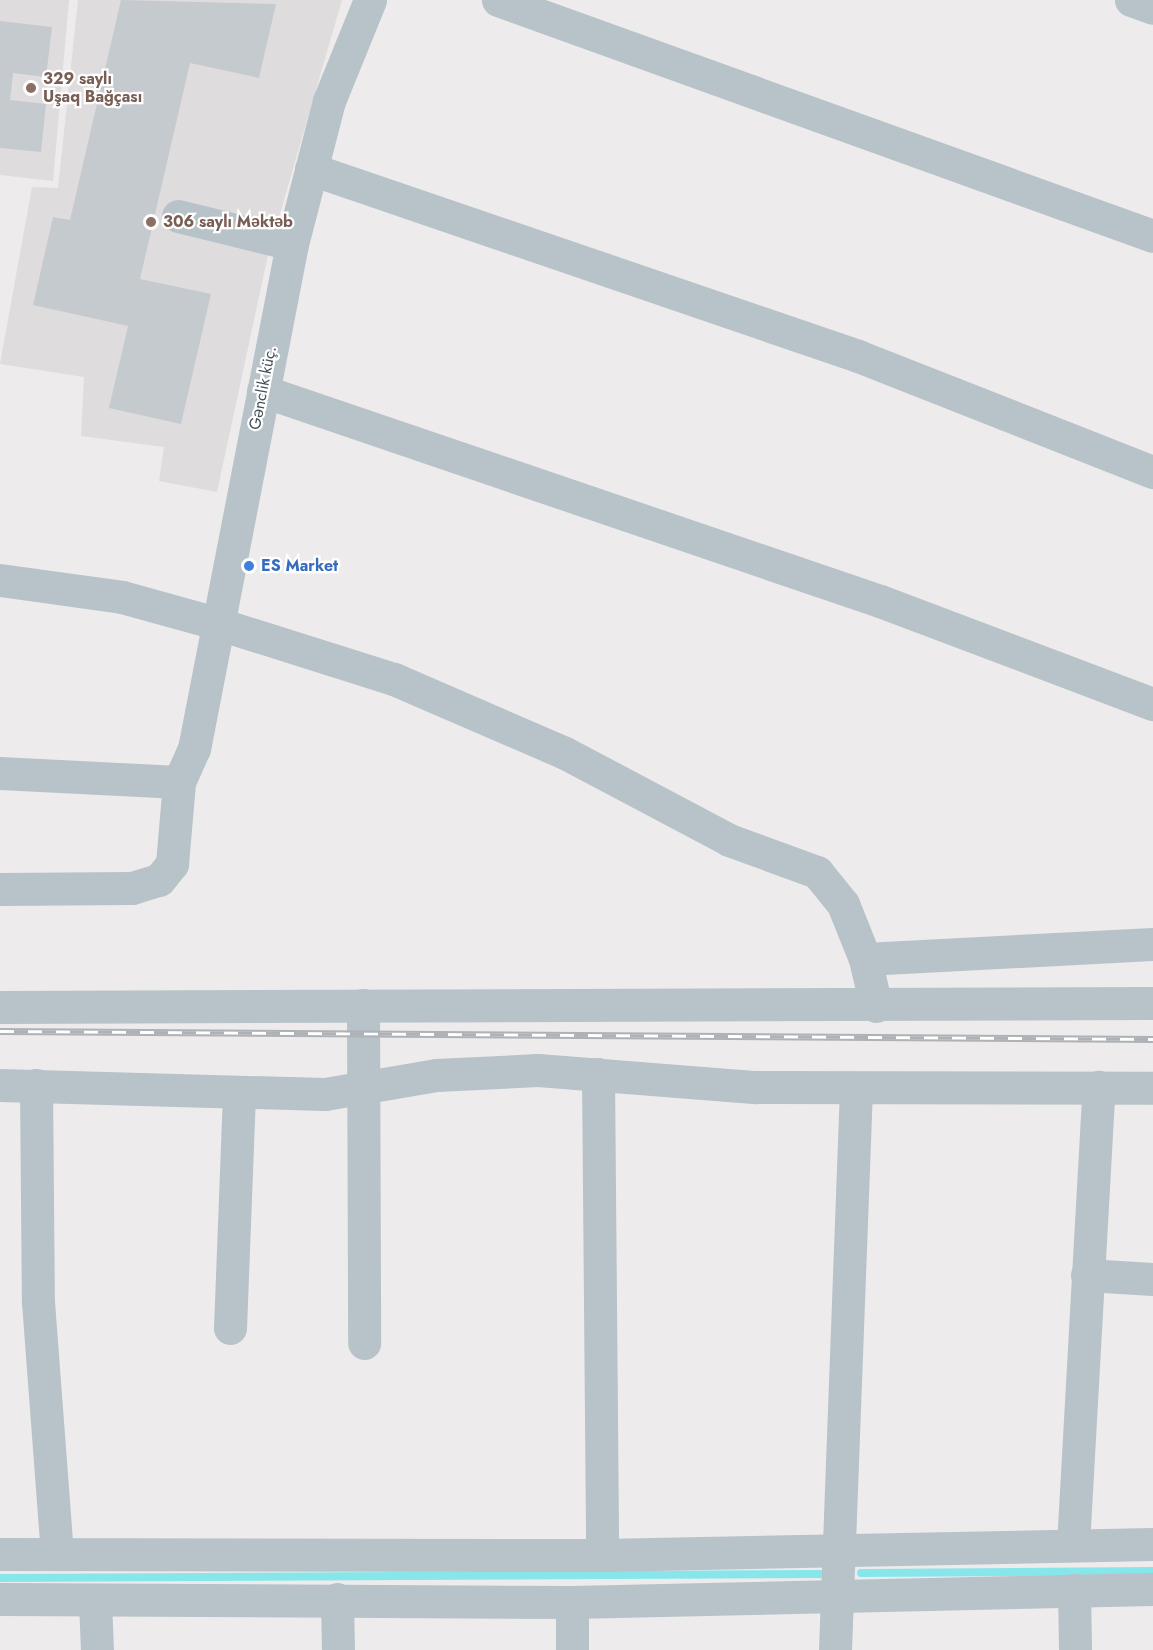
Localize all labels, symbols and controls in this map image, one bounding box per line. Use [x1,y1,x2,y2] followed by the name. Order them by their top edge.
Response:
[43,69,142,107] place label: 329 saylı Uşaq Bağçası
[24,81,38,95] marker: 329 saylı Uşaq Bağçası
[163,212,293,232] place label: 306 saylı Məktəb
[144,215,158,229] marker: 306 saylı Məktəb
[245,344,281,432] street label: Gənclik küç.
[261,556,338,576] place label: ES Market
[242,559,256,573] marker: ES Market

